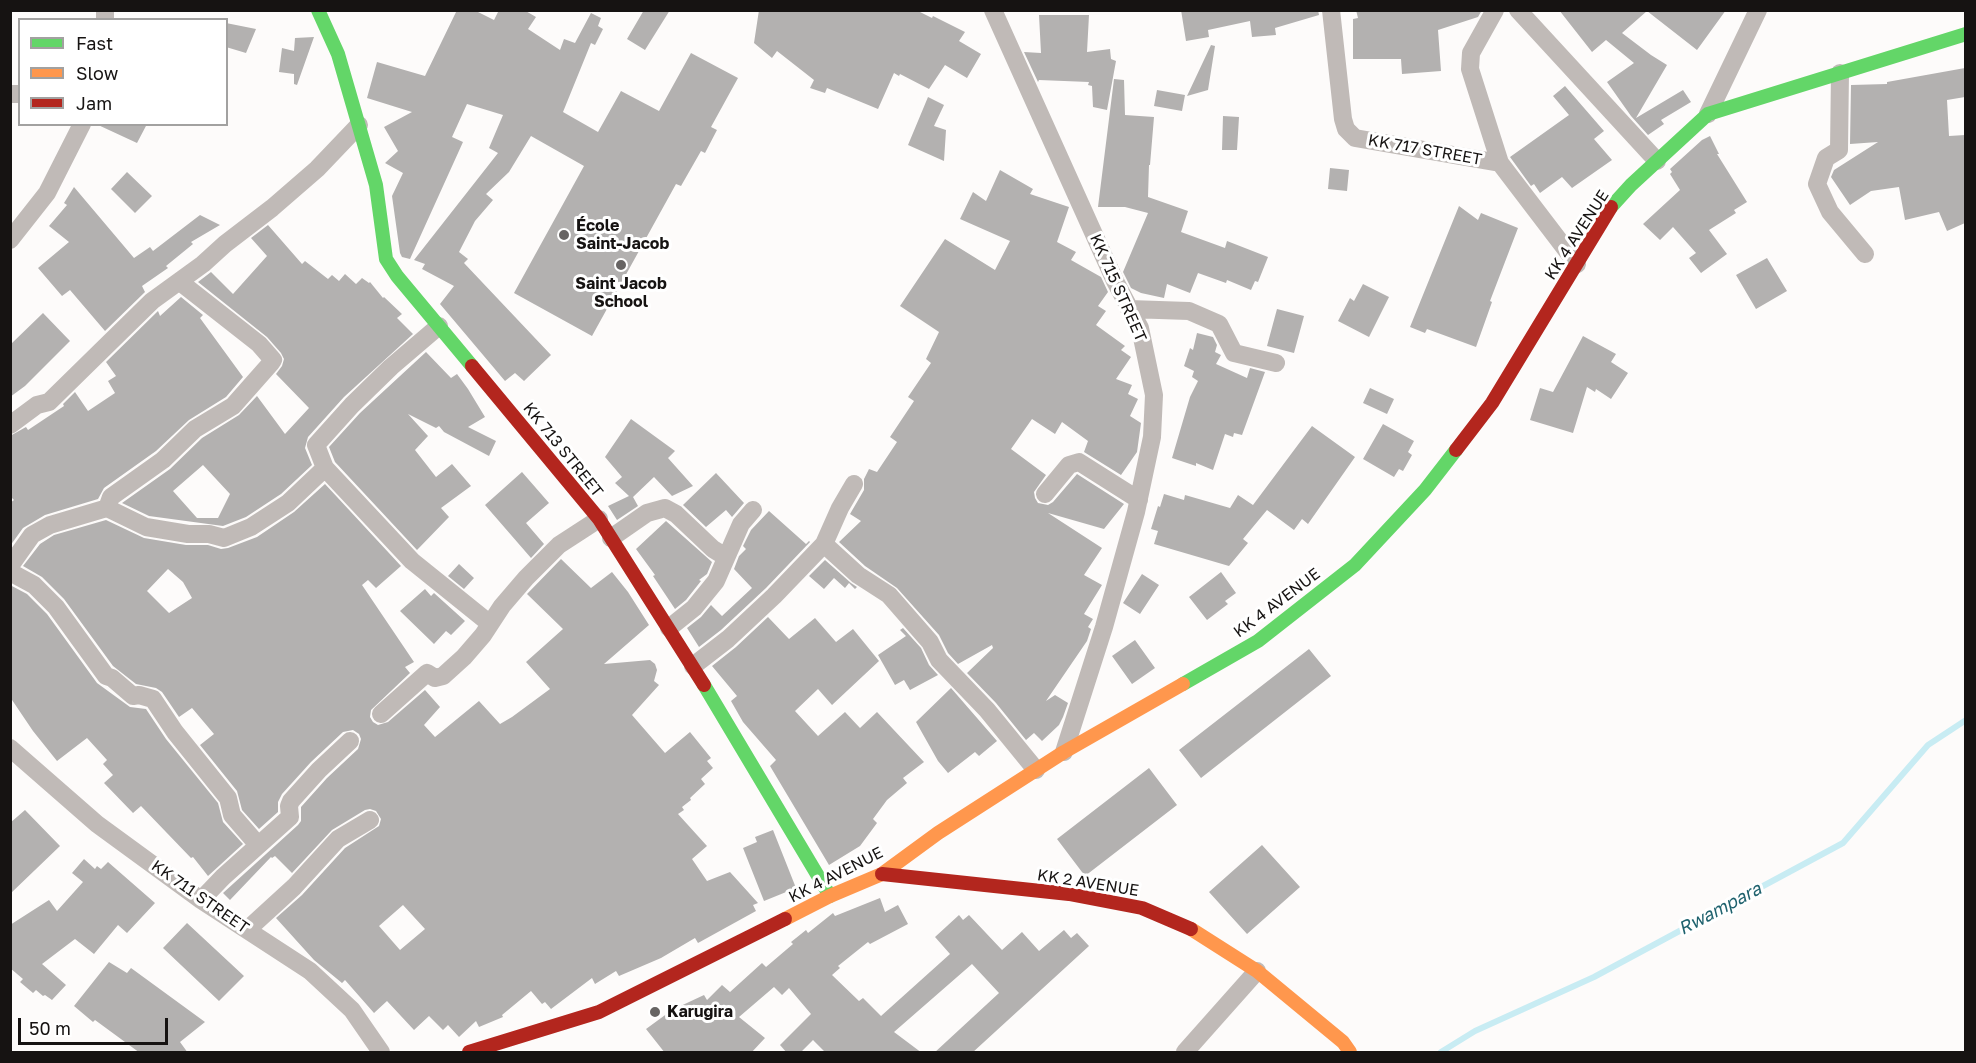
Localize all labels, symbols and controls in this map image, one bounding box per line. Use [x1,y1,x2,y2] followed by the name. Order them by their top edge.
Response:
[18,18,228,126] legend
[76,32,113,54] text: Fast
[76,62,118,84] text: Slow
[76,92,112,114] text: Jam
[1367,131,1483,169] street label: KK 717 STREET
[1541,186,1613,284] street label: KK 4 AVENUE
[576,216,669,254] place label: École Saint-Jacob
[557,228,571,242] marker: École Saint-Jacob
[1086,231,1150,345] street label: KK 715 STREET
[614,258,628,272] marker: Saint Jacob School
[575,274,667,312] place label: Saint Jacob School
[519,399,607,501] street label: KK 713 STREET
[1230,564,1324,642] street label: KK 4 AVENUE
[786,843,886,907] street label: KK 4 AVENUE
[148,856,252,938] street label: KK 711 STREET
[1036,865,1140,901] street label: KK 2 AVENUE
[1675,878,1765,940] water label: Rwampara
[667,1002,733,1022] place label: Karugira
[648,1005,662,1019] marker: Karugira
[21,1006,171,1044] scale bar
[29,1017,71,1039] text: 50 m

